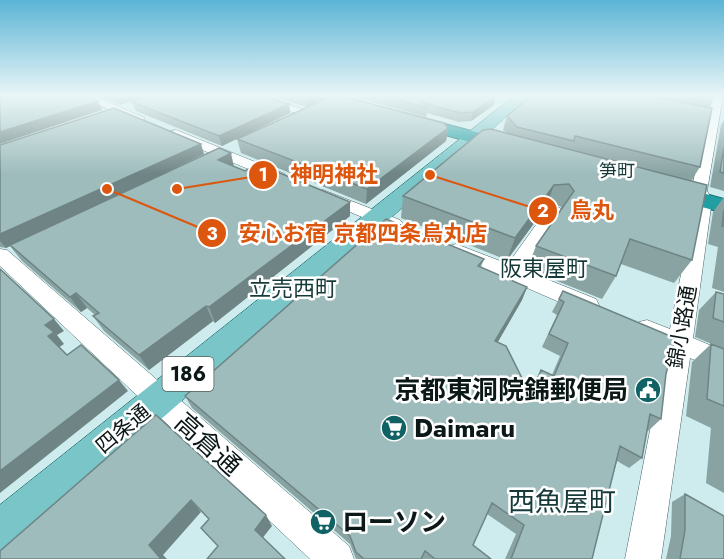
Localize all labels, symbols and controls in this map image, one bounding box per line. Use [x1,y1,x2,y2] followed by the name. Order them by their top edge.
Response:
[248,155,390,195] callout: 神明神社
[290,158,378,190] text: 神明神社
[599,158,635,184] district label: 笋町
[258,162,268,188] text: 1
[528,191,626,231] callout: 烏丸
[570,194,614,226] text: 烏丸
[537,198,549,224] text: 2
[197,213,500,253] callout: 安心お宿 京都四条烏丸店
[239,217,487,249] text: 安心お宿 京都四条烏丸店
[206,221,218,247] text: 3
[500,252,588,284] district label: 阪東屋町
[249,272,337,304] district label: 立売西町
[660,283,704,371] street label: 錦小路通
[162,357,213,391] road number: 186
[394,371,628,409] place label: 京都東洞院錦郵便局
[633,375,663,405] public building icon: 京都東洞院錦郵便局
[89,397,157,461] street label: 四条通
[166,404,250,484] street label: 高倉通
[414,409,515,447] place label: Daimaru
[379,413,409,443] supermarket icon: Daimaru
[508,482,616,521] district label: 西魚屋町
[342,503,446,541] place label: ローソン
[308,507,338,537] supermarket icon: ローソン

